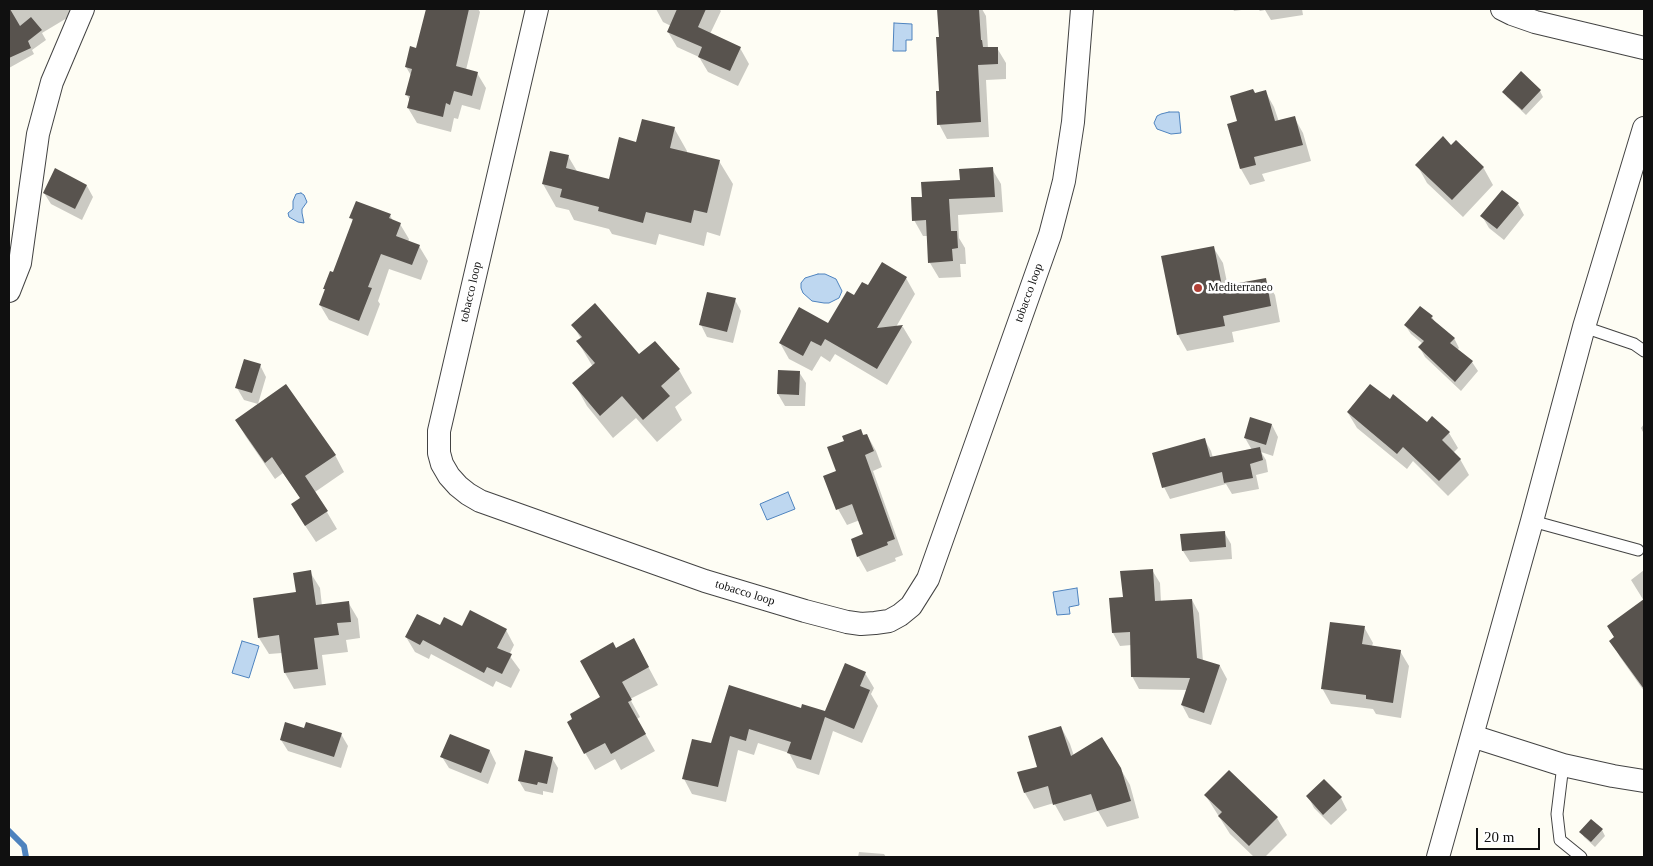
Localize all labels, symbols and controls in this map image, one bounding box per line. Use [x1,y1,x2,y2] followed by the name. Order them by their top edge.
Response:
[457,260,485,324] street label: tobacco loop
[1012,262,1046,324] street label: tobacco loop
[1208,281,1273,295] place label: Mediterraneo
[1192,282,1204,294] marker: Mediterraneo
[713,577,777,609] street label: tobacco loop
[1478,818,1542,850] scale bar
[1484,829,1514,845] text: 20 m

